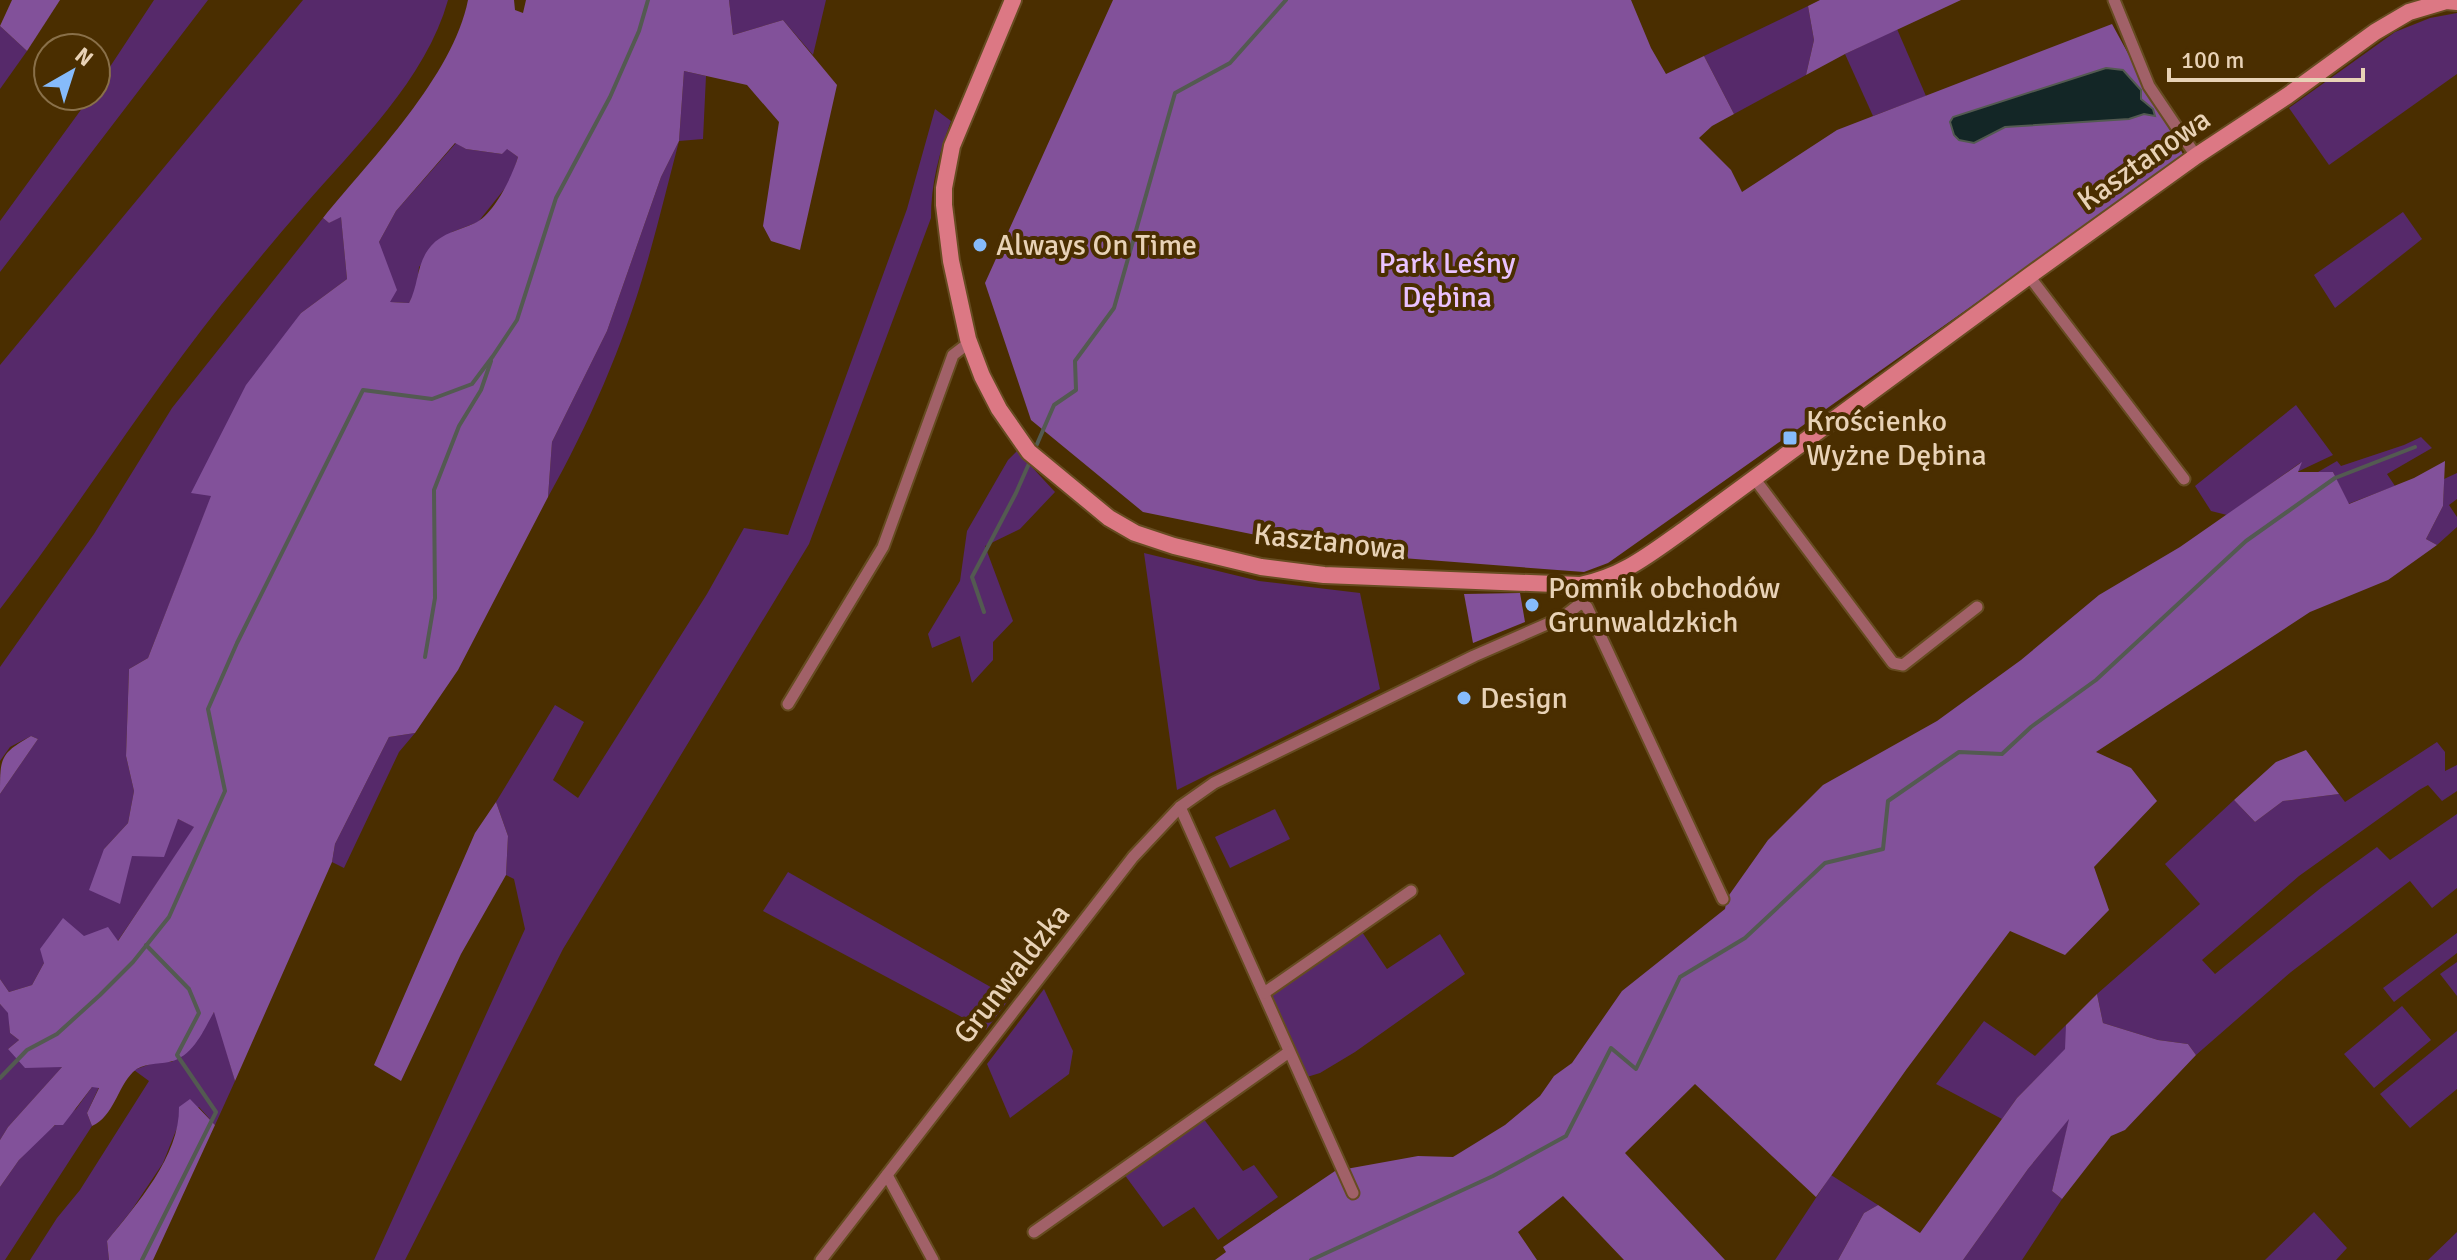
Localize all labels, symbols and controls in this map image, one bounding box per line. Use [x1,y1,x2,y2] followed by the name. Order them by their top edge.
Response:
[32,32,112,112] north arrow
[2169,32,2363,82] scale bar
[70,42,99,72] text: N
[2181,45,2244,75] text: 100 m
[2070,101,2218,219] street label: Kasztanowa
[996,227,1197,264] place label: Always On Time
[971,236,989,254] marker: Always On Time
[1378,245,1516,316] park label: Park Leśny Dębina
[1806,403,1987,474] place label: Krościenko Wyżne Dębina
[1781,429,1799,447] marker: Krościenko Wyżne Dębina
[1252,516,1408,568] street label: Kasztanowa
[1548,570,1781,641] place label: Pomnik obchodów Grunwaldzkich
[1523,596,1541,614] marker: Pomnik obchodów Grunwaldzkich
[1480,680,1568,717] place label: Design
[1455,689,1473,707] marker: Design
[946,897,1078,1051] street label: Grunwaldzka

